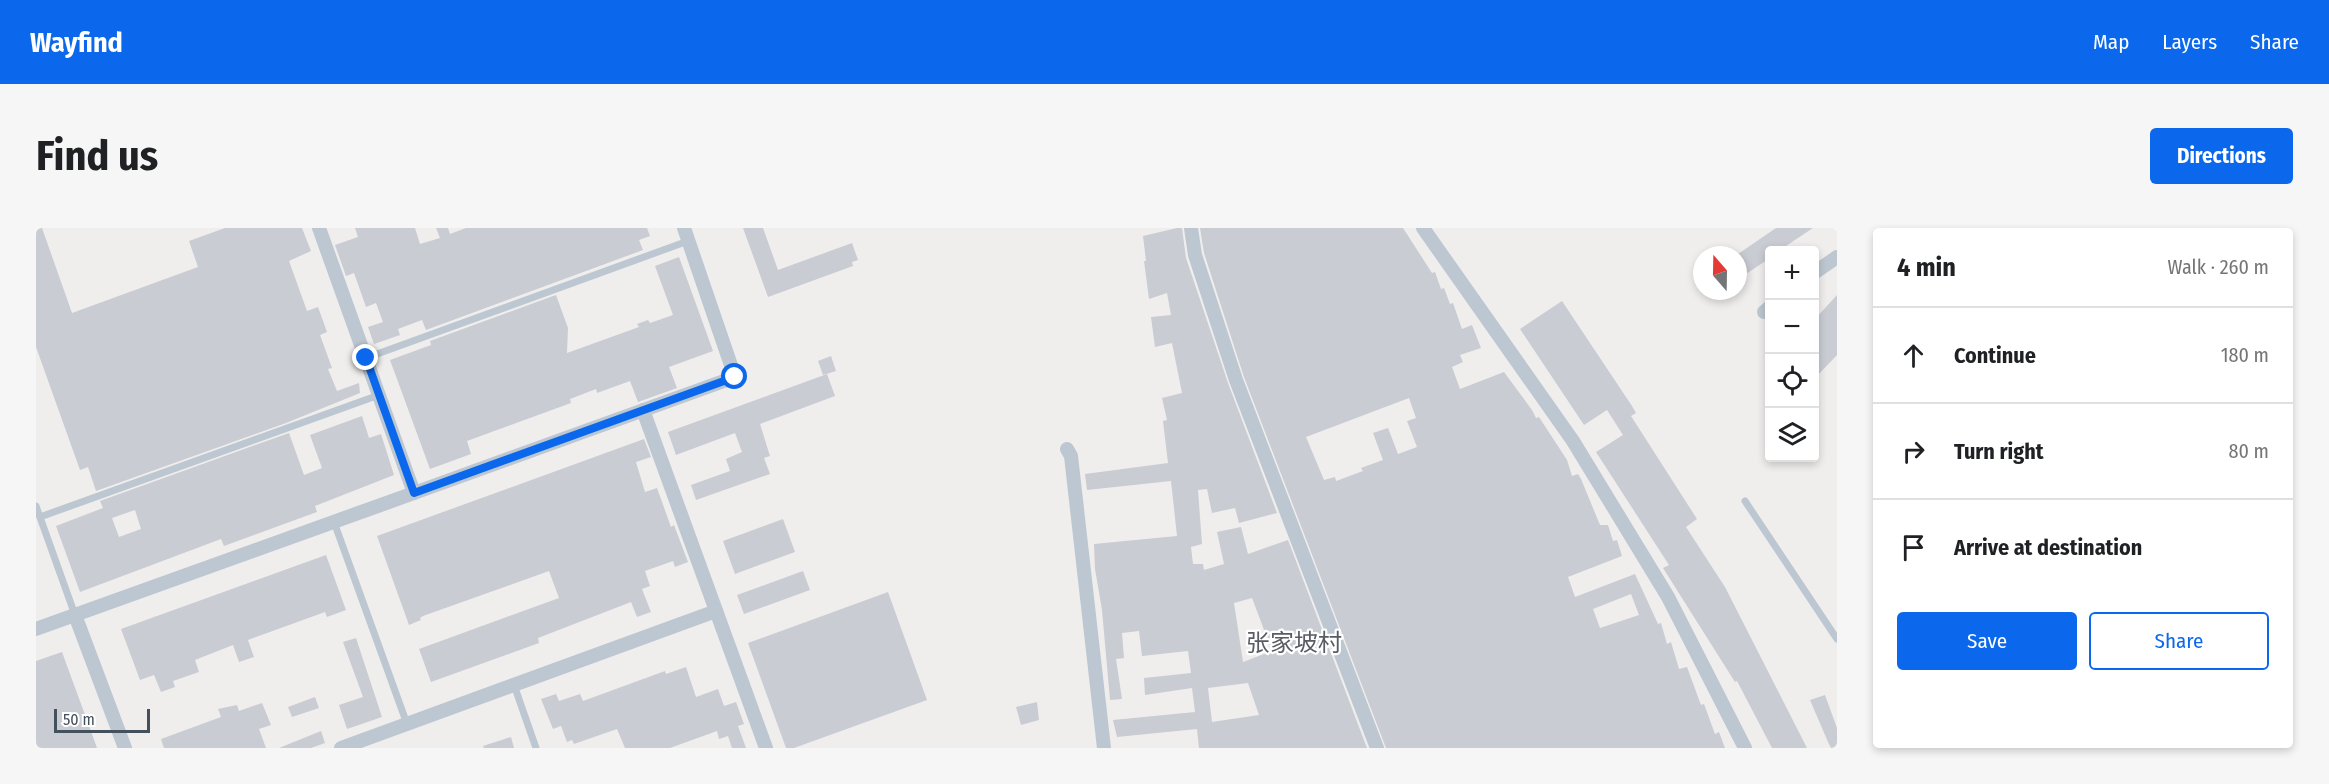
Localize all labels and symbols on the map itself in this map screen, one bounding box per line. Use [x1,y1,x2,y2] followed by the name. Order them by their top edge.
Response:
[1693,246,1747,300] north arrow
[352,344,378,370] route end
[721,363,747,389] route start
[1246,629,1342,657] district label: 张家坡村
[54,706,150,733] scale bar

